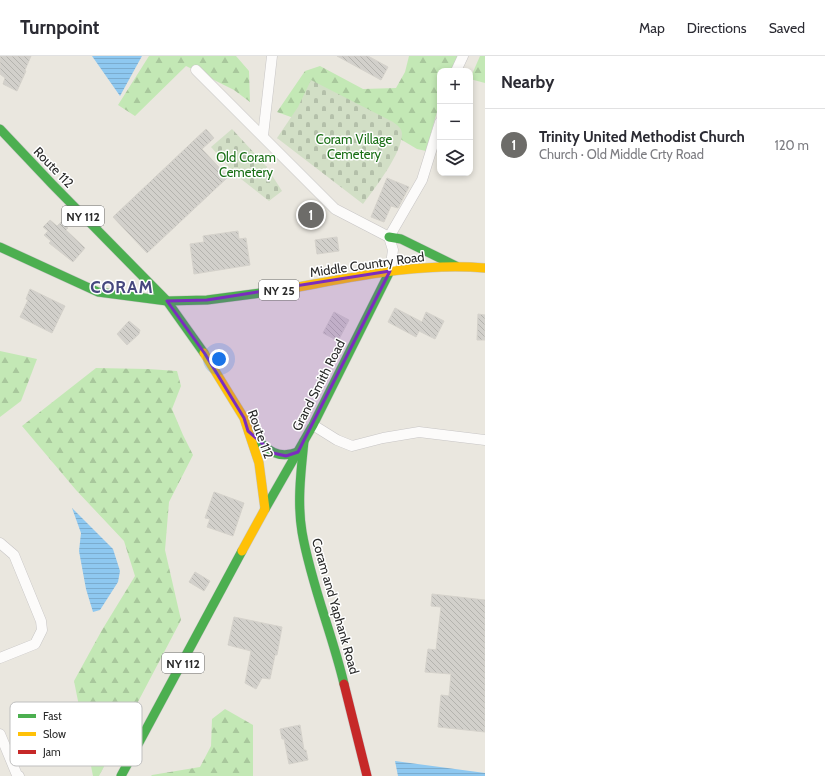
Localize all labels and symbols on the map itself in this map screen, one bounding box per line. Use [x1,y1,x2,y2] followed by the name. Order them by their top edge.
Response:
[316,131,393,162] park label: Coram Village Cemetery
[31,143,78,191] street label: Route 112
[216,149,276,180] park label: Old Coram Cemetery
[298,200,324,230] pin: 1
[62,206,104,226] road number: NY 112
[309,248,425,280] street label: Middle Country Road
[90,277,154,297] district label: CORAM
[259,280,299,300] road number: NY 25
[288,337,348,433] street label: Grand Smith Road
[209,349,229,369] your location
[245,407,277,461] street label: Route 112
[309,536,363,676] street label: Coram and Yaphank Road
[162,653,204,673] road number: NY 112
[10,702,142,766] legend
[43,709,62,723] text: Fast
[43,727,66,741] text: Slow
[42,745,61,759] text: Jam

